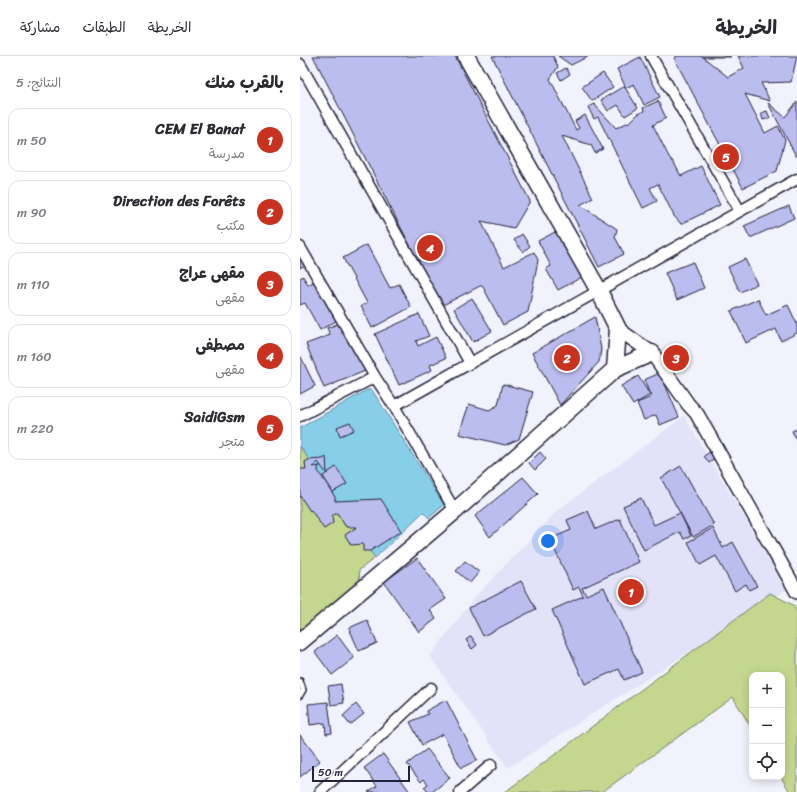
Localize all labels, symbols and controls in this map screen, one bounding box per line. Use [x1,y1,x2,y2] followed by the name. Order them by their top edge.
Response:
[715,11,777,44] text: الخريطة
[20,15,60,40] text: مشاركة
[82,15,126,40] text: الطبقات
[148,15,191,40] text: الخريطة
[205,67,284,97] text: بالقرب منك
[16,71,61,94] text: النتائج: 5
[155,116,245,142] text: CEM El Banat
[17,129,47,152] text: 50 m
[267,129,273,152] text: 1
[209,142,245,165] text: مدرسة
[713,142,739,172] pin: 5
[113,188,245,214] text: Direction des Forêts
[17,201,47,224] text: 90 m
[266,201,274,224] text: 2
[217,214,245,237] text: مكتب
[417,233,443,263] pin: 4
[179,260,245,286] text: مقهى عراج
[17,273,50,296] text: 110 m
[266,273,274,296] text: 3
[215,286,245,309] text: مقهى
[195,332,245,358] text: مصطفى
[554,343,580,373] pin: 2
[663,343,689,373] pin: 3
[17,345,52,368] text: 160 m
[266,345,274,368] text: 4
[215,358,245,381] text: مقهى
[184,404,245,430] text: SaidiGsm
[17,417,54,440] text: 220 m
[266,417,274,440] text: 5
[220,430,245,453] text: متجر
[538,531,558,551] your location
[618,577,644,607] pin: 1
[749,672,785,780] map controls
[749,672,785,708] button: +
[749,708,785,744] button: −
[749,744,785,780] button: locate
[318,763,343,782] text: 50 m
[312,764,410,783] scale bar

